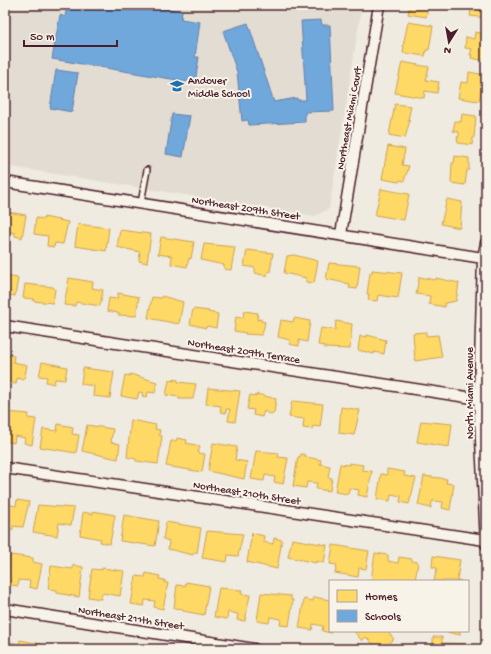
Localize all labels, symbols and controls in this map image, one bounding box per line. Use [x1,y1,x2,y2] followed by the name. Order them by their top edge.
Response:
[24,22,117,48] scale bar
[429,22,469,62] north arrow
[30,31,55,45] text: 50 m
[443,43,452,56] text: N
[335,64,365,171] street label: Northeast Miami Court
[188,76,251,101] place label: Andover Middle School
[169,78,185,94] school or university icon: Andover Middle School
[191,194,302,224] street label: Northeast 209th Street
[187,337,301,367] street label: Northeast 209th Terrace
[465,347,477,439] street label: North Miami Avenue
[192,480,303,509] street label: Northeast 210th Street
[329,580,469,632] legend
[365,591,398,605] text: Homes
[77,605,186,633] street label: Northeast 211th Street
[365,611,401,625] text: Schools

